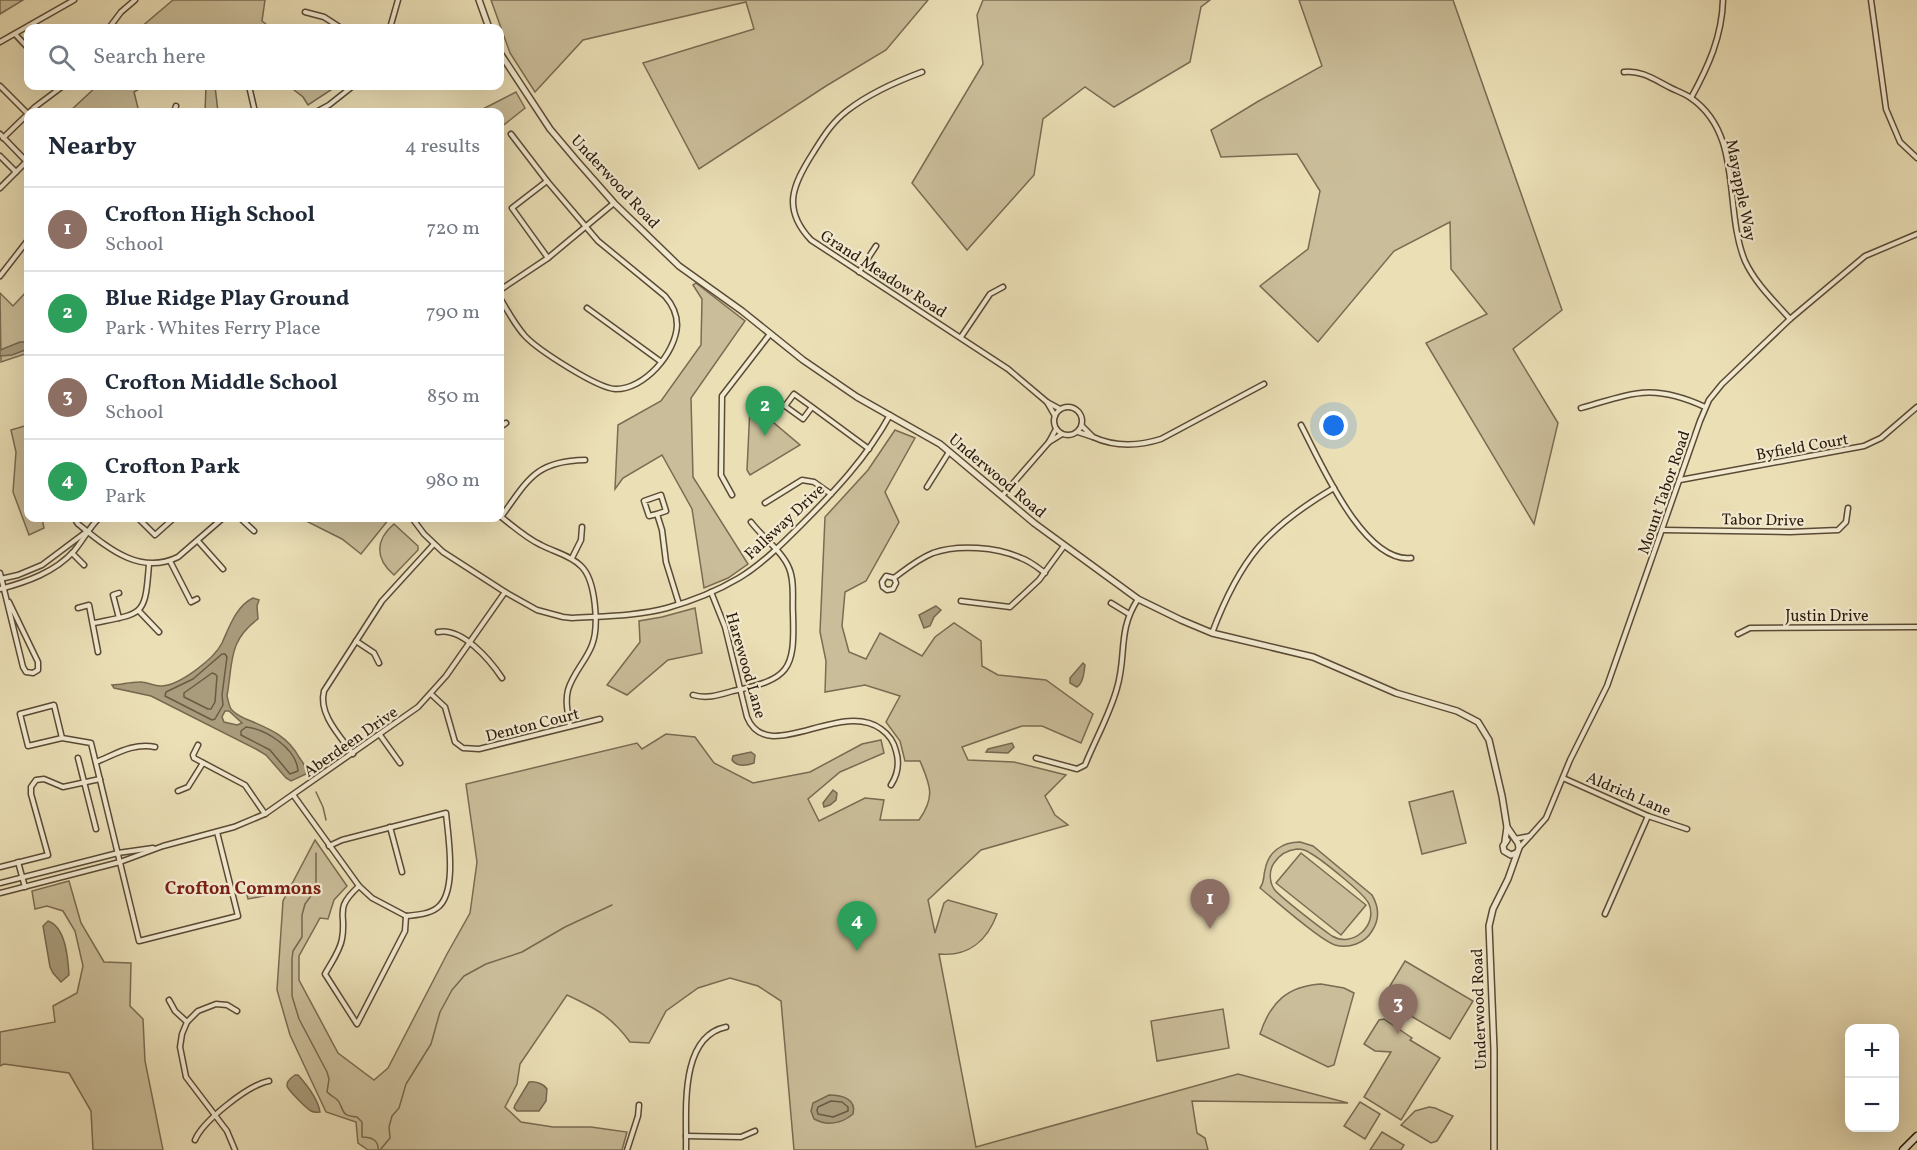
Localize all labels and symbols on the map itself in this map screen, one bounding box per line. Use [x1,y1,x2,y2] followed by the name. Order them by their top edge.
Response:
[565,131,664,234] street label: Underwood Road
[1719,138,1761,244] street label: Mayapple Way
[815,225,950,324] street label: Grand Meadow Road
[746,386,784,436] pin: 2
[1319,411,1348,440] your location
[1633,428,1696,558] street label: Mount Tabor Road
[943,429,1050,524] street label: Underwood Road
[1754,429,1851,467] street label: Byfield Court
[740,479,830,565] street label: Fallsway Drive
[1721,509,1804,533] street label: Tabor Drive
[1785,606,1869,628] street label: Justin Drive
[719,610,771,721] street label: Harewood Lane
[300,702,403,783] street label: Aberdeen Drive
[483,704,582,748] street label: Denton Court
[1582,767,1674,823] street label: Aldrich Lane
[165,877,321,902] district label: Crofton Commons
[1190,880,1230,929] pin: 1
[838,902,876,951] pin: 4
[1467,948,1493,1070] street label: Underwood Road
[1378,984,1418,1034] pin: 3

